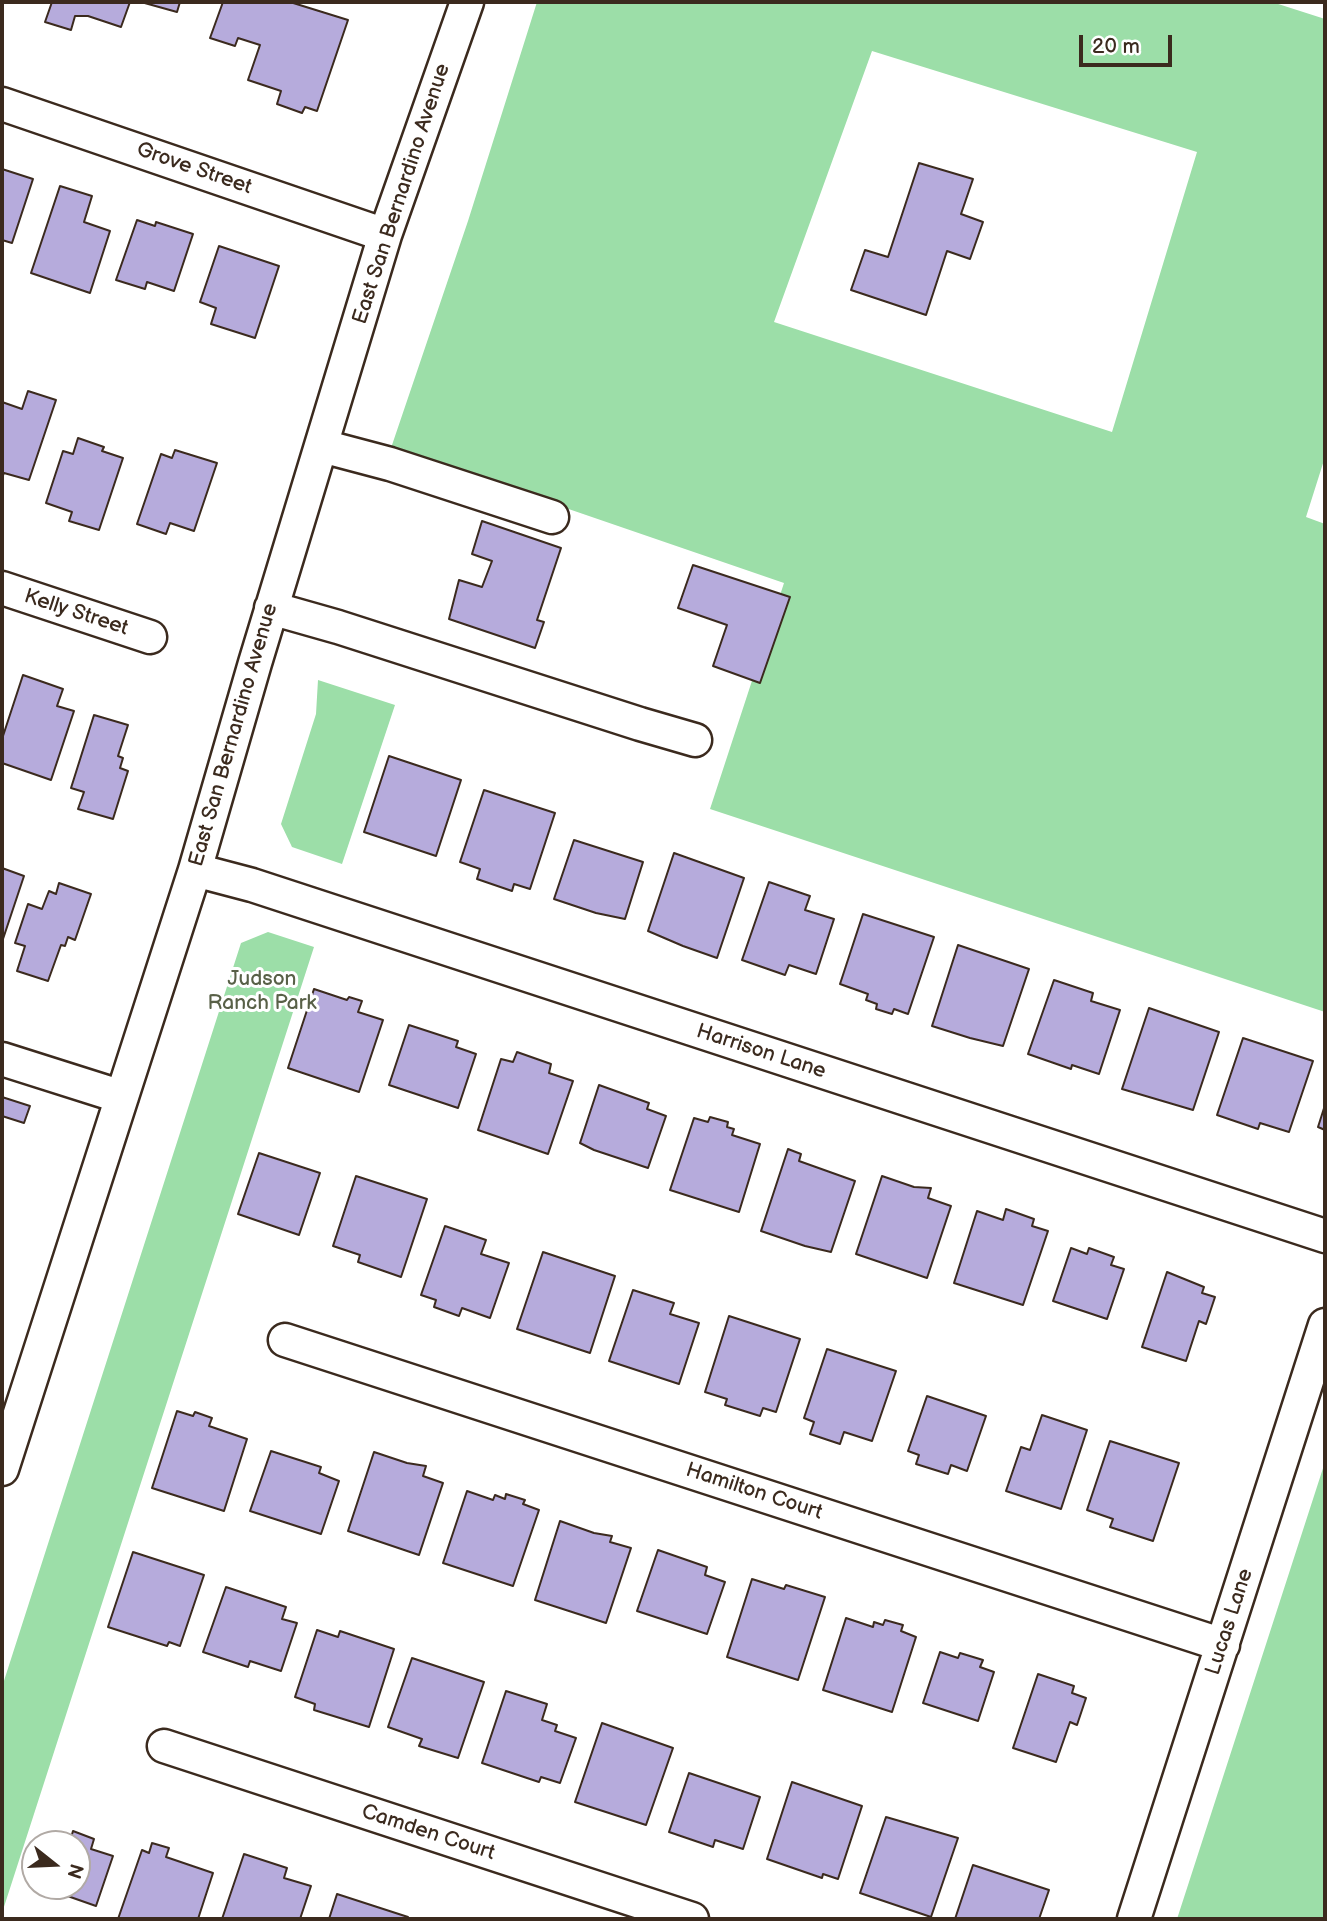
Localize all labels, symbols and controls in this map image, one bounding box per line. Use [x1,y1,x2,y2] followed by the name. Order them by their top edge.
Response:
[1082,21,1175,65] scale bar
[1092,34,1140,59] text: 20 m
[348,61,456,327] street label: East San Bernardino Avenue
[133,137,255,201] street label: Grove Street
[21,584,131,642] street label: Kelly Street
[184,601,284,869] street label: East San Bernardino Avenue
[207,967,317,1017] park label: Judson Ranch Park
[693,1019,829,1085] street label: Harrison Lane
[683,1458,825,1526] street label: Hamilton Court
[1201,1566,1259,1678] street label: Lucas Lane
[358,1800,498,1866] street label: Camden Court
[21,1830,91,1900] north arrow
[61,1861,88,1881] text: N

